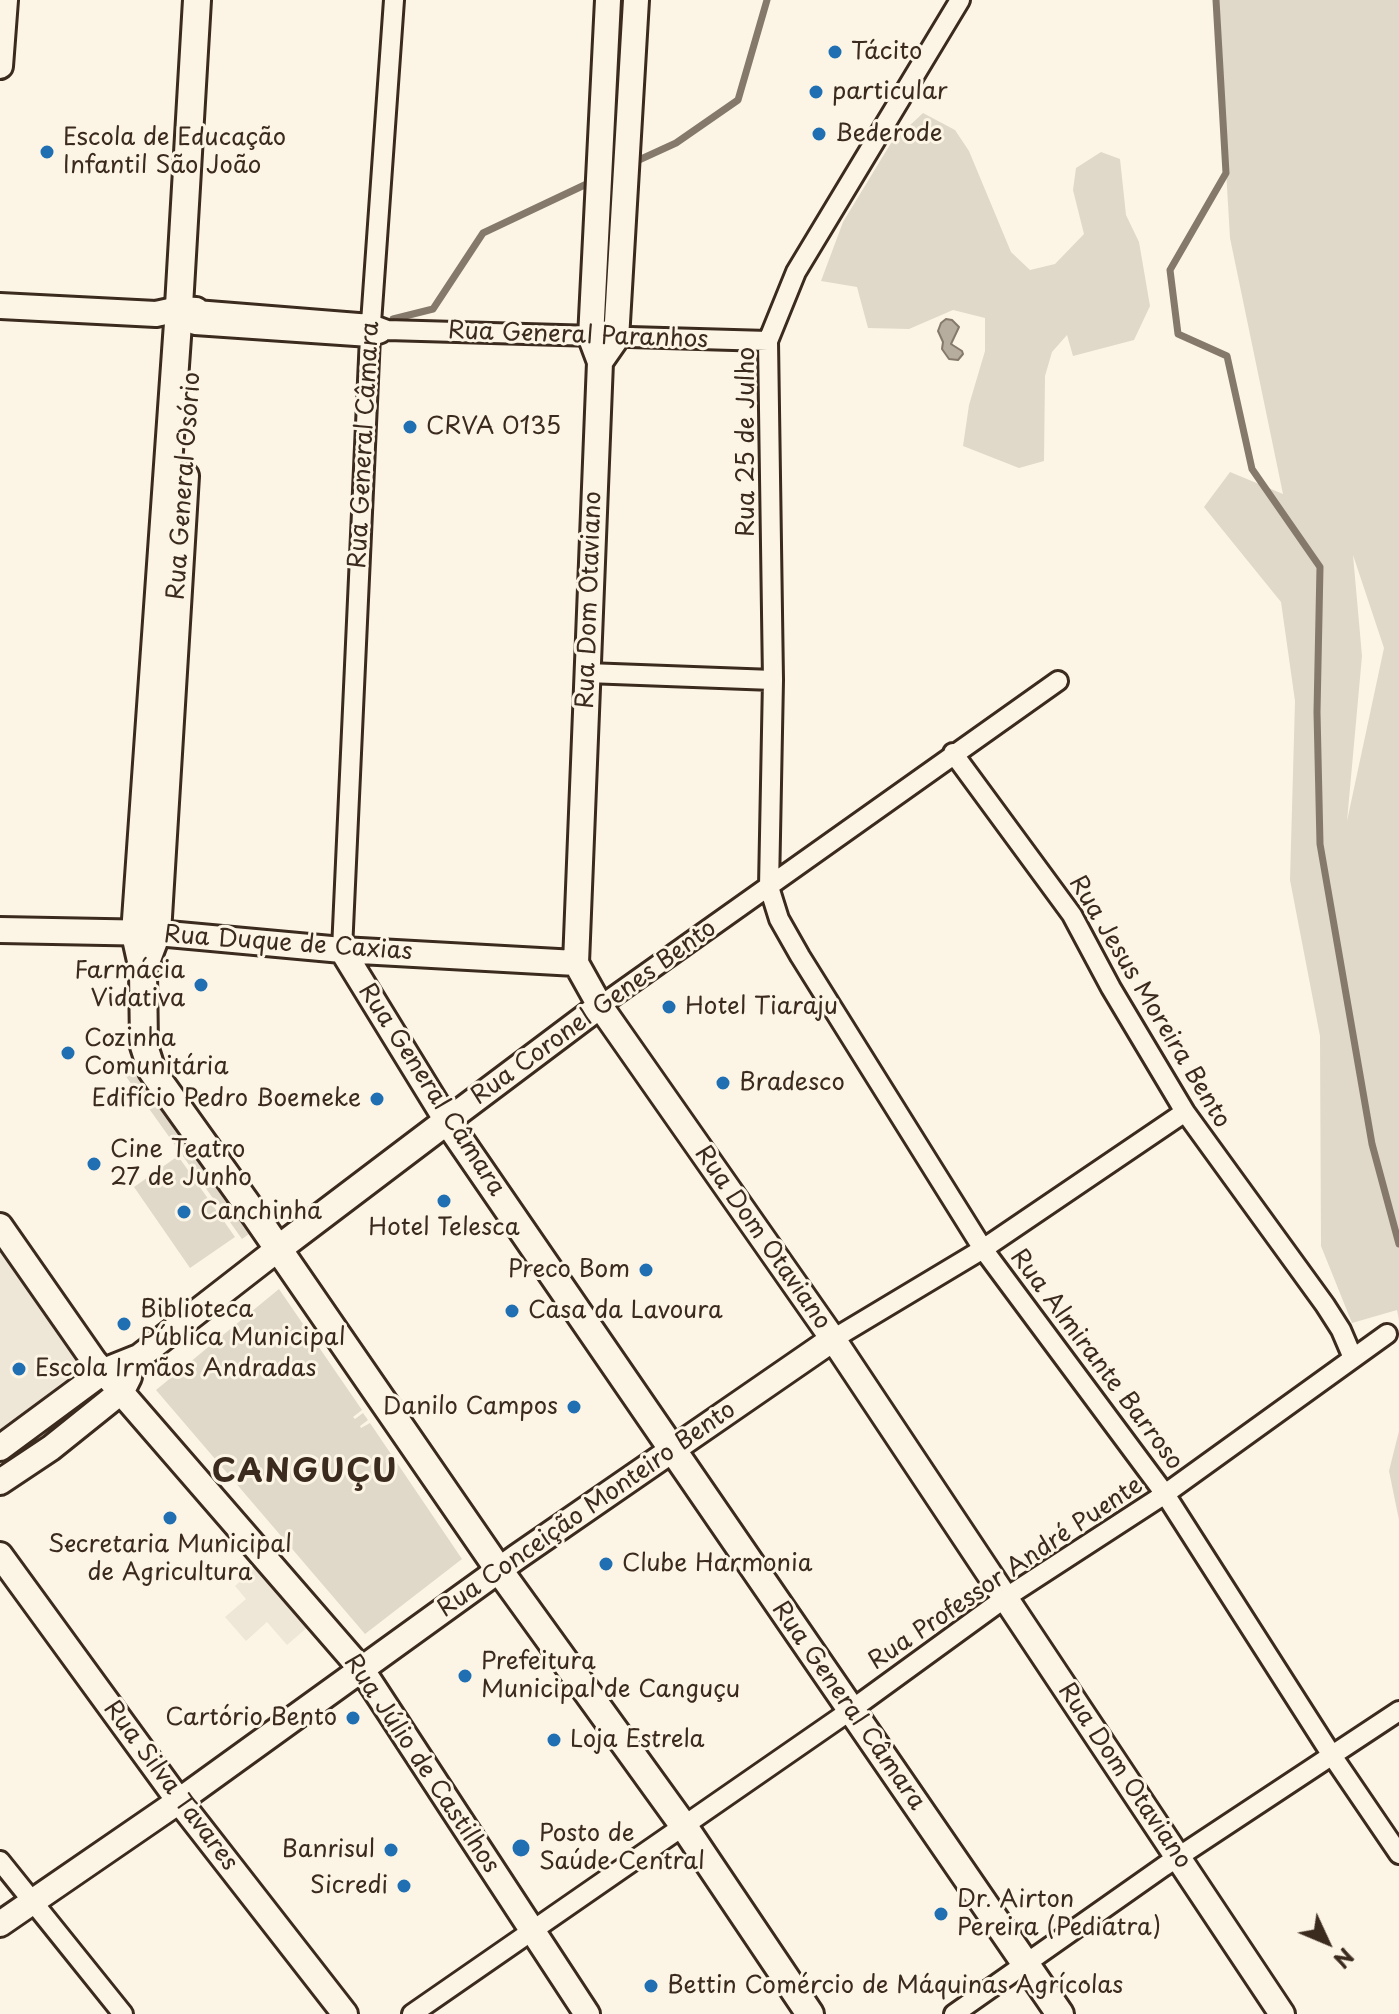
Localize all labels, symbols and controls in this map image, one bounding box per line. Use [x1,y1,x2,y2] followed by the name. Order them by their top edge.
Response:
[851,38,922,66] place label: Tácito
[826,43,844,61] marker: Tácito
[832,78,948,106] place label: particular
[807,83,825,101] marker: particular
[835,120,942,148] place label: Bederode
[63,124,286,180] place label: Escola de Educação Infantil São João
[810,125,828,143] marker: Bederode
[38,143,56,161] marker: Escola de Educação Infantil São João
[447,317,709,355] street label: Rua General Paranhos
[344,321,386,569] street label: Rua General Câmara
[733,347,761,537] street label: Rua 25 de Julho
[163,371,207,601] street label: Rua General Osório
[426,413,561,441] place label: CRVA 0135
[401,418,419,436] marker: CRVA 0135
[572,491,608,709] street label: Rua Dom Otaviano
[1062,871,1236,1133] street label: Rua Jesus Moreira Bento
[466,914,722,1112] street label: Rua Coronel Genes Bento
[163,921,413,967] street label: Rua Duque de Caxias
[74,957,185,1013] place label: Farmácia Vidativa
[192,976,210,994] marker: Farmácia Vidativa
[351,978,511,1202] street label: Rua General Câmara
[685,993,838,1021] place label: Hotel Tiaraju
[660,998,678,1016] marker: Hotel Tiaraju
[84,1025,228,1081] place label: Cozinha Comunitária
[59,1044,77,1062] marker: Cozinha Comunitária
[739,1069,845,1097] place label: Bradesco
[714,1074,732,1092] marker: Bradesco
[92,1085,361,1113] place label: Edifício Pedro Boemeke
[368,1090,386,1108] marker: Edifício Pedro Boemeke
[110,1136,252,1192] place label: Cine Teatro 27 de Junho
[688,1141,836,1335] street label: Rua Dom Otaviano
[85,1155,103,1173] marker: Cine Teatro 27 de Junho
[435,1192,453,1210] marker: Hotel Telesca
[200,1198,322,1226] place label: Canchinha
[175,1203,193,1221] marker: Canchinha
[368,1214,520,1242] place label: Hotel Telesca
[1004,1244,1188,1476] street label: Rua Almirante Barroso
[508,1256,630,1284] place label: Preco Bom
[637,1261,655,1279] marker: Preco Bom
[140,1296,346,1352] place label: Biblioteca Pública Municipal
[528,1297,723,1325] place label: Casa da Lavoura
[503,1302,521,1320] marker: Casa da Lavoura
[115,1315,133,1333] marker: Biblioteca Pública Municipal
[35,1355,316,1383] place label: Escola Irmãos Andradas
[10,1360,28,1378] marker: Escola Irmãos Andradas
[383,1393,558,1421] place label: Danilo Campos
[433,1396,741,1624] street label: Rua Conceição Monteiro Bento
[565,1398,583,1416] marker: Danilo Campos
[212,1454,398,1492] district label: CANGUÇU
[863,1471,1149,1677] street label: Rua Professor André Puente
[161,1509,179,1527] marker: Secretaria Municipal de Agricultura
[48,1531,292,1587] place label: Secretaria Municipal de Agricultura
[622,1550,812,1578] place label: Clube Harmonia
[597,1555,615,1573] marker: Clube Harmonia
[765,1596,931,1816] street label: Rua General Câmara
[481,1648,740,1704] place label: Prefeitura Municipal de Canguçu
[337,1649,505,1879] street label: Rua Júlio de Castilhos
[456,1667,474,1685] marker: Prefeitura Municipal de Canguçu
[1051,1678,1197,1874] street label: Rua Dom Otaviano
[97,1695,243,1877] street label: Rua Silva Tavares
[165,1704,337,1732] place label: Cartório Bento
[344,1709,362,1727] marker: Cartório Bento
[570,1726,704,1754] place label: Loja Estrela
[545,1731,563,1749] marker: Loja Estrela
[539,1820,705,1876] place label: Posto de Saúde Central
[282,1836,375,1864] place label: Banrisul
[510,1837,532,1859] marker: Posto de Saúde Central
[382,1841,400,1859] marker: Banrisul
[310,1872,388,1900] place label: Sicredi
[395,1877,413,1895] marker: Sicredi
[957,1886,1161,1942] place label: Dr. Airton Pereira (Pediatra)
[1287,1902,1367,1982] north arrow
[932,1905,950,1923] marker: Dr. Airton Pereira (Pediatra)
[1327,1941,1363,1977] text: N
[667,1972,1123,2000] place label: Bettin Comércio de Máquinas Agrícolas
[642,1977,660,1995] marker: Bettin Comércio de Máquinas Agrícolas

